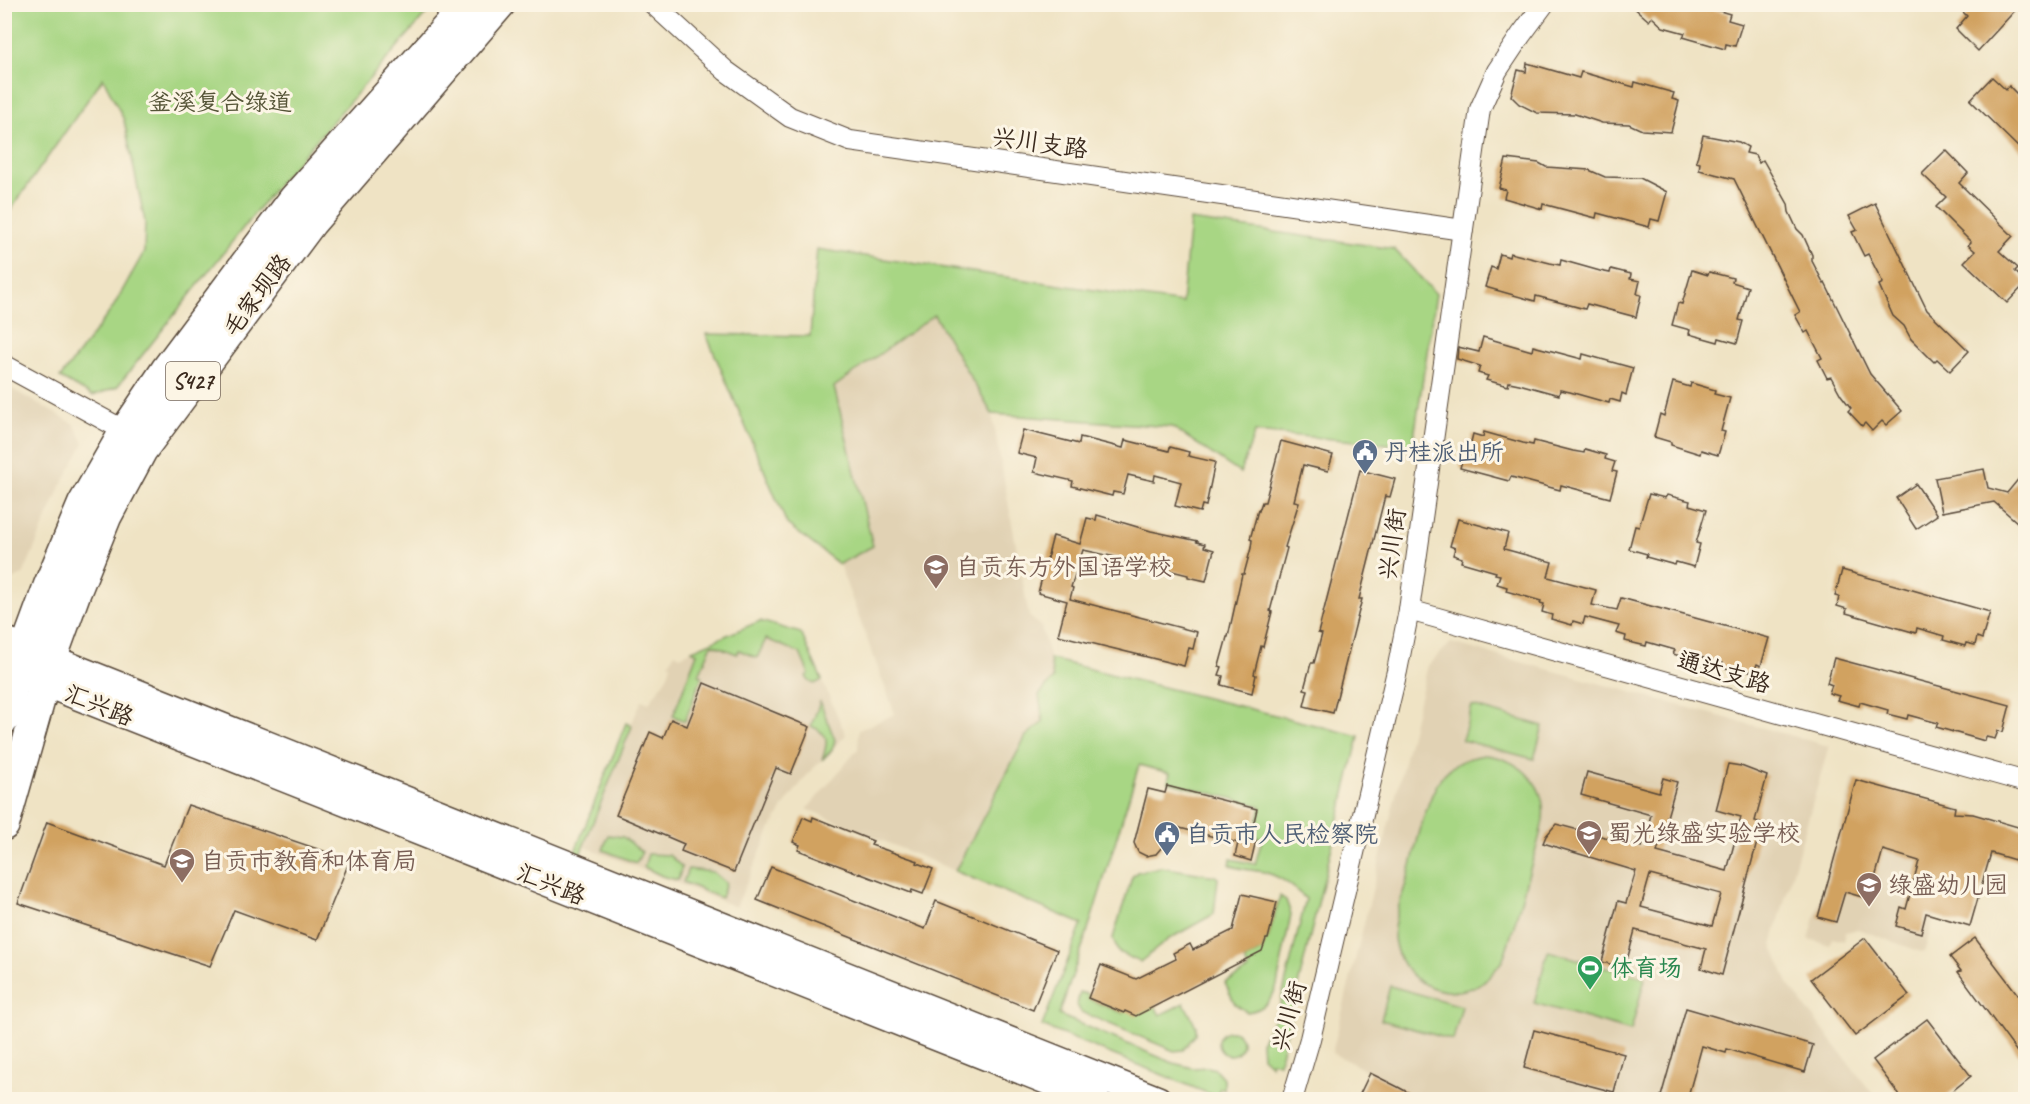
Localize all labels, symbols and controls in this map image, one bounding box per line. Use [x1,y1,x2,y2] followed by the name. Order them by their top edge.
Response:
[148,87,292,117] park label: 釜溪复合绿道
[990,121,1090,165] street label: 兴川支路
[216,248,298,342] street label: 毛家坝路
[166,362,220,400] road number: S427
[1350,437,1380,475] public building icon: 丹桂派出所
[1384,437,1504,467] place label: 丹桂派出所
[1372,506,1412,582] street label: 兴川街
[921,552,951,590] school or university icon: 自贡东方外国语学校
[956,552,1172,582] place label: 自贡东方外国语学校
[1674,644,1774,700] street label: 通达支路
[60,678,138,732] street label: 汇兴路
[1574,818,1604,856] school or university icon: 蜀光绿盛实验学校
[1608,818,1800,848] place label: 蜀光绿盛实验学校
[1152,819,1182,857] public building icon: 自贡市人民检察院
[1186,819,1378,849] place label: 自贡市人民检察院
[167,846,197,884] school or university icon: 自贡市教育和体育局
[201,846,417,876] place label: 自贡市教育和体育局
[512,857,590,911] street label: 汇兴路
[1854,870,1884,908] school or university icon: 绿盛幼儿园
[1888,870,2008,900] place label: 绿盛幼儿园
[1575,953,1605,991] sports icon: 体育场
[1610,953,1682,983] place label: 体育场
[1265,977,1313,1055] street label: 兴川街

